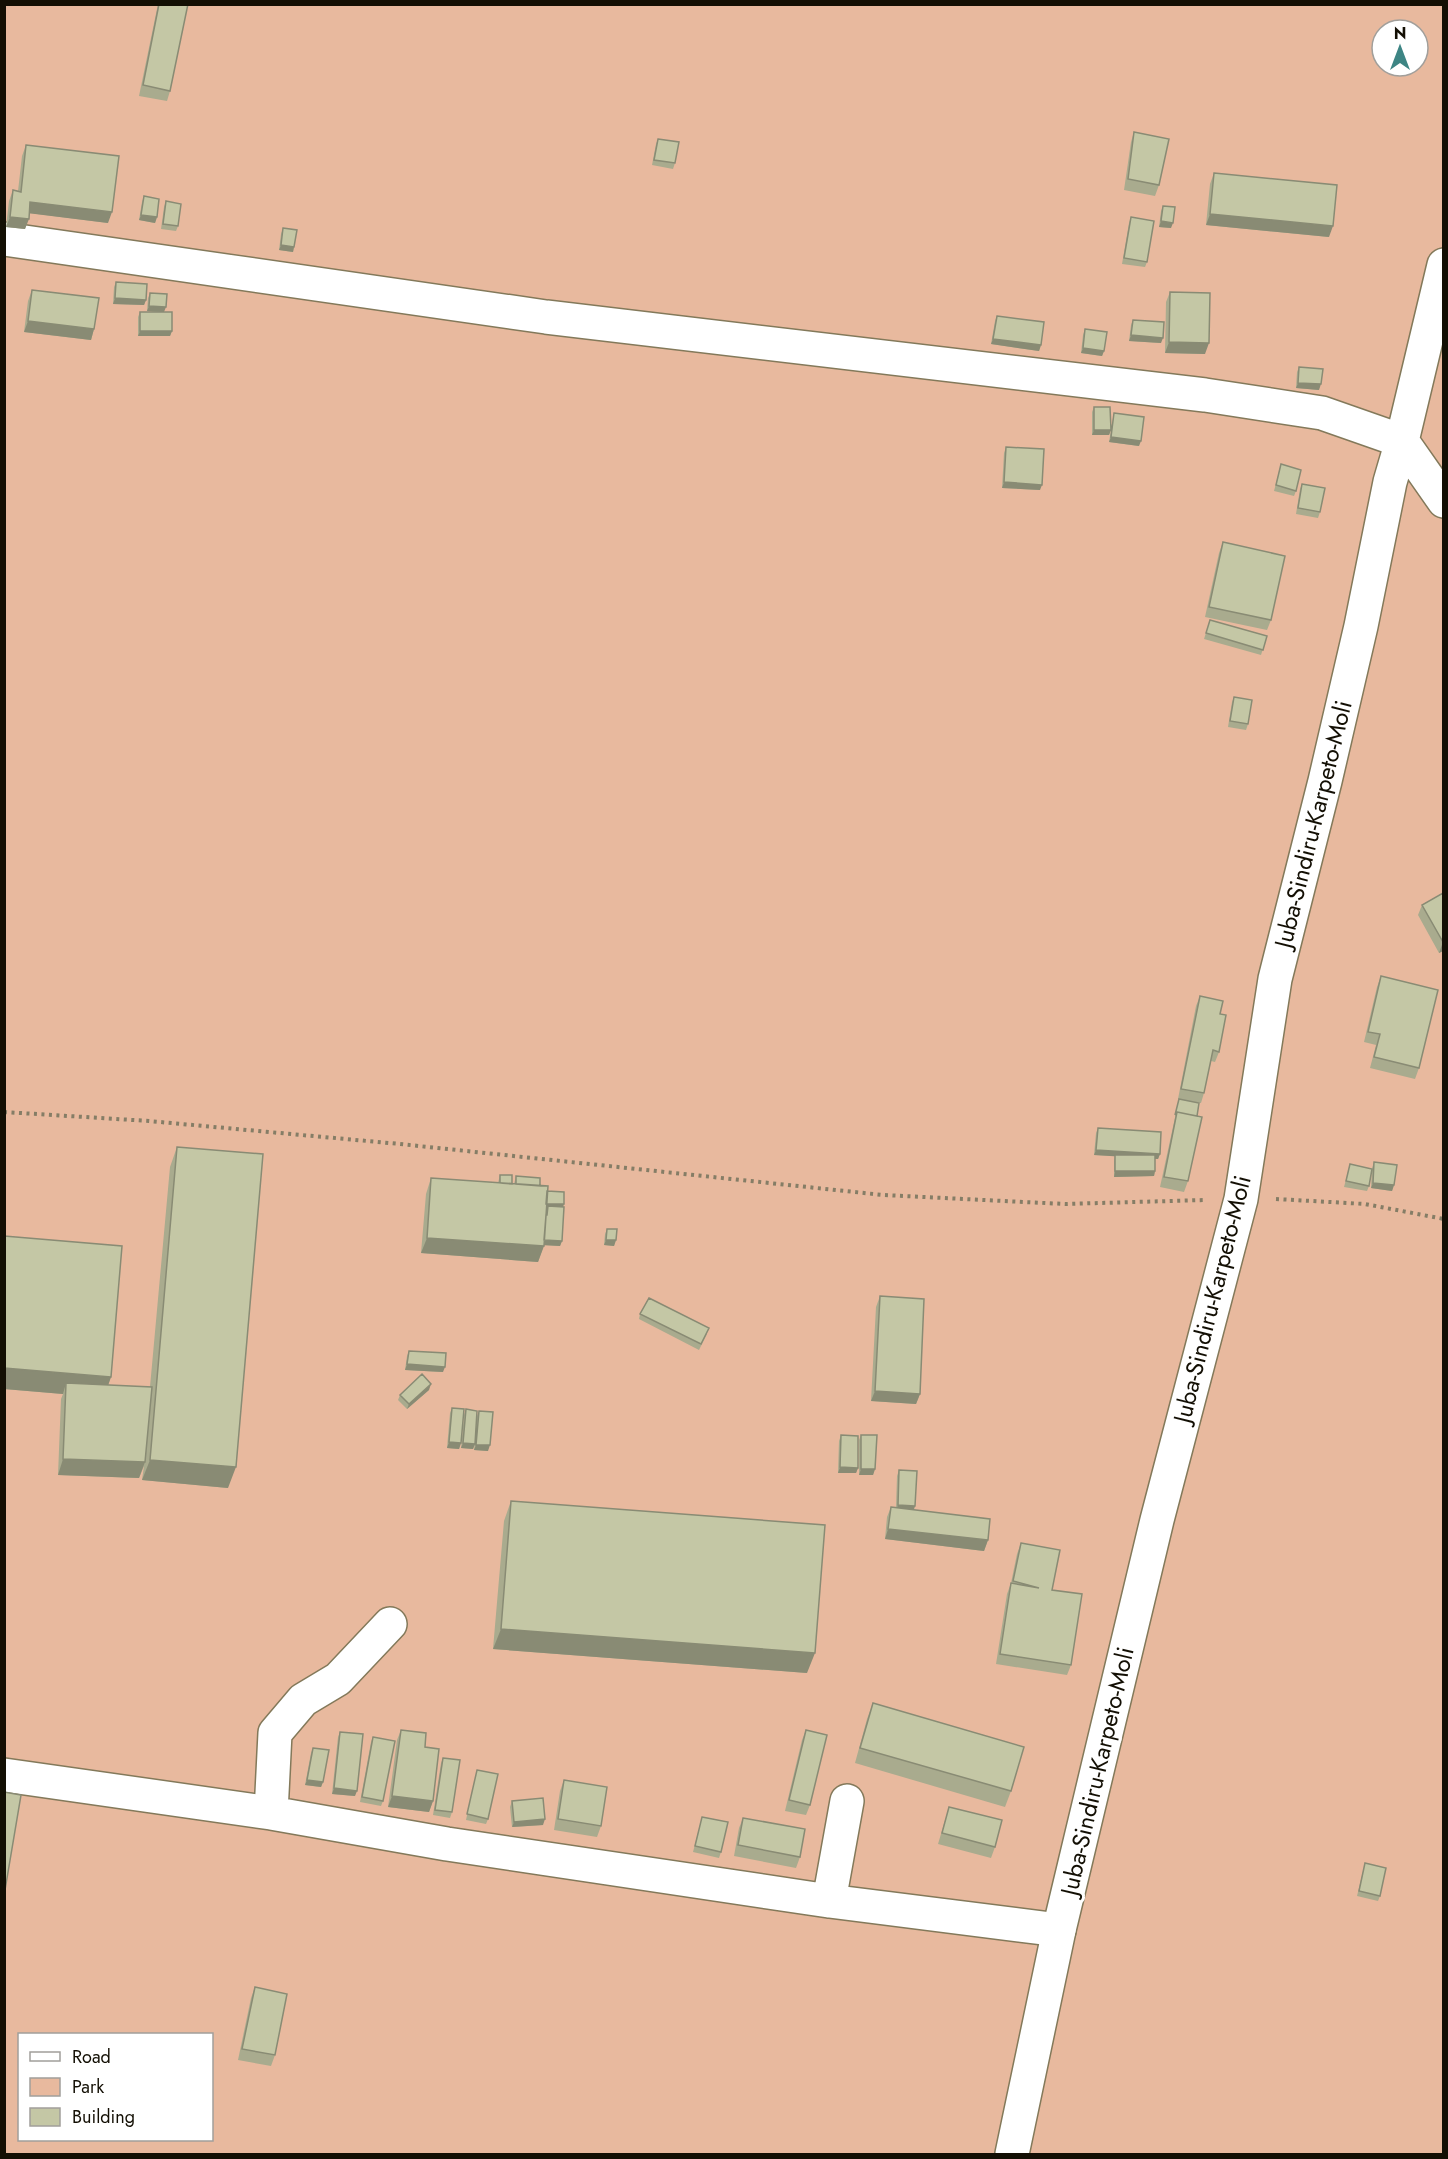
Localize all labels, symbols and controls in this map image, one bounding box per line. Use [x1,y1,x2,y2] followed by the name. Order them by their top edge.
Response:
[1370,18,1430,78] north arrow
[1394,22,1406,45] text: N
[1265,697,1361,954] street label: Juba-Sindiru-Karpeto-Moli
[1164,1172,1260,1429] street label: Juba-Sindiru-Karpeto-Moli
[1051,1643,1143,1902] street label: Juba-Sindiru-Karpeto-Moli
[18,2033,213,2141] legend
[72,2044,111,2070] text: Road
[72,2074,104,2100] text: Park
[72,2104,135,2130] text: Building

